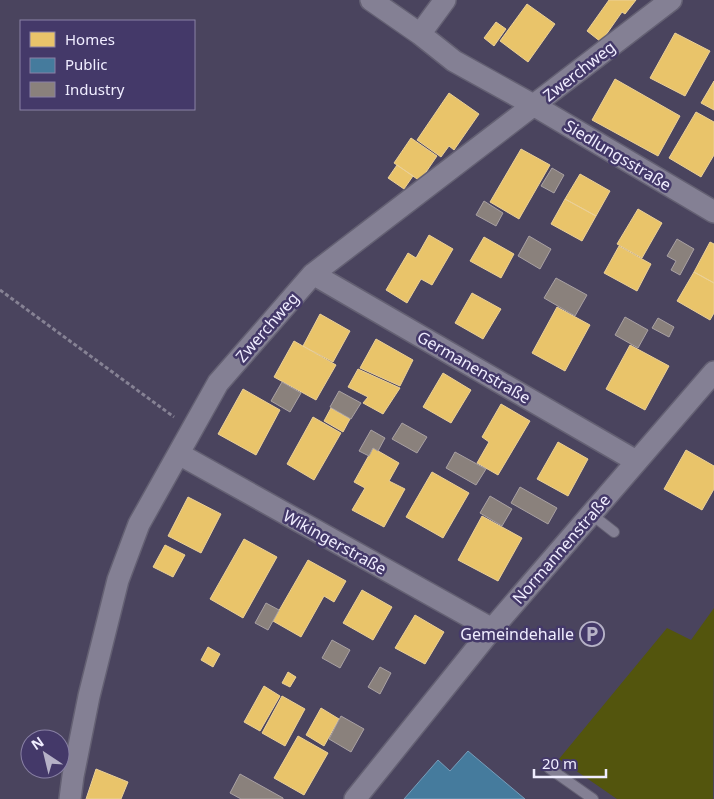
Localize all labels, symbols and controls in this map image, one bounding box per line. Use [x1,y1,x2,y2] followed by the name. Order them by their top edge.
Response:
[20,20,195,110] legend
[65,29,115,49] text: Homes
[538,36,620,106] street label: Zwerchweg
[65,54,108,74] text: Public
[65,79,125,99] text: Industry
[560,114,676,196] street label: Siedlungsstraße
[230,287,304,367] street label: Zwerchweg
[413,326,535,408] street label: Germanenstraße
[507,489,615,609] street label: Normannenstraße
[279,505,391,579] street label: Wikingerstraße
[579,621,605,647] parking icon: Gemeindehalle
[460,623,574,645] place label: Gemeindehalle
[20,729,70,779] north arrow
[27,732,47,754] text: N
[534,746,606,778] scale bar
[542,753,577,773] text: 20 m

